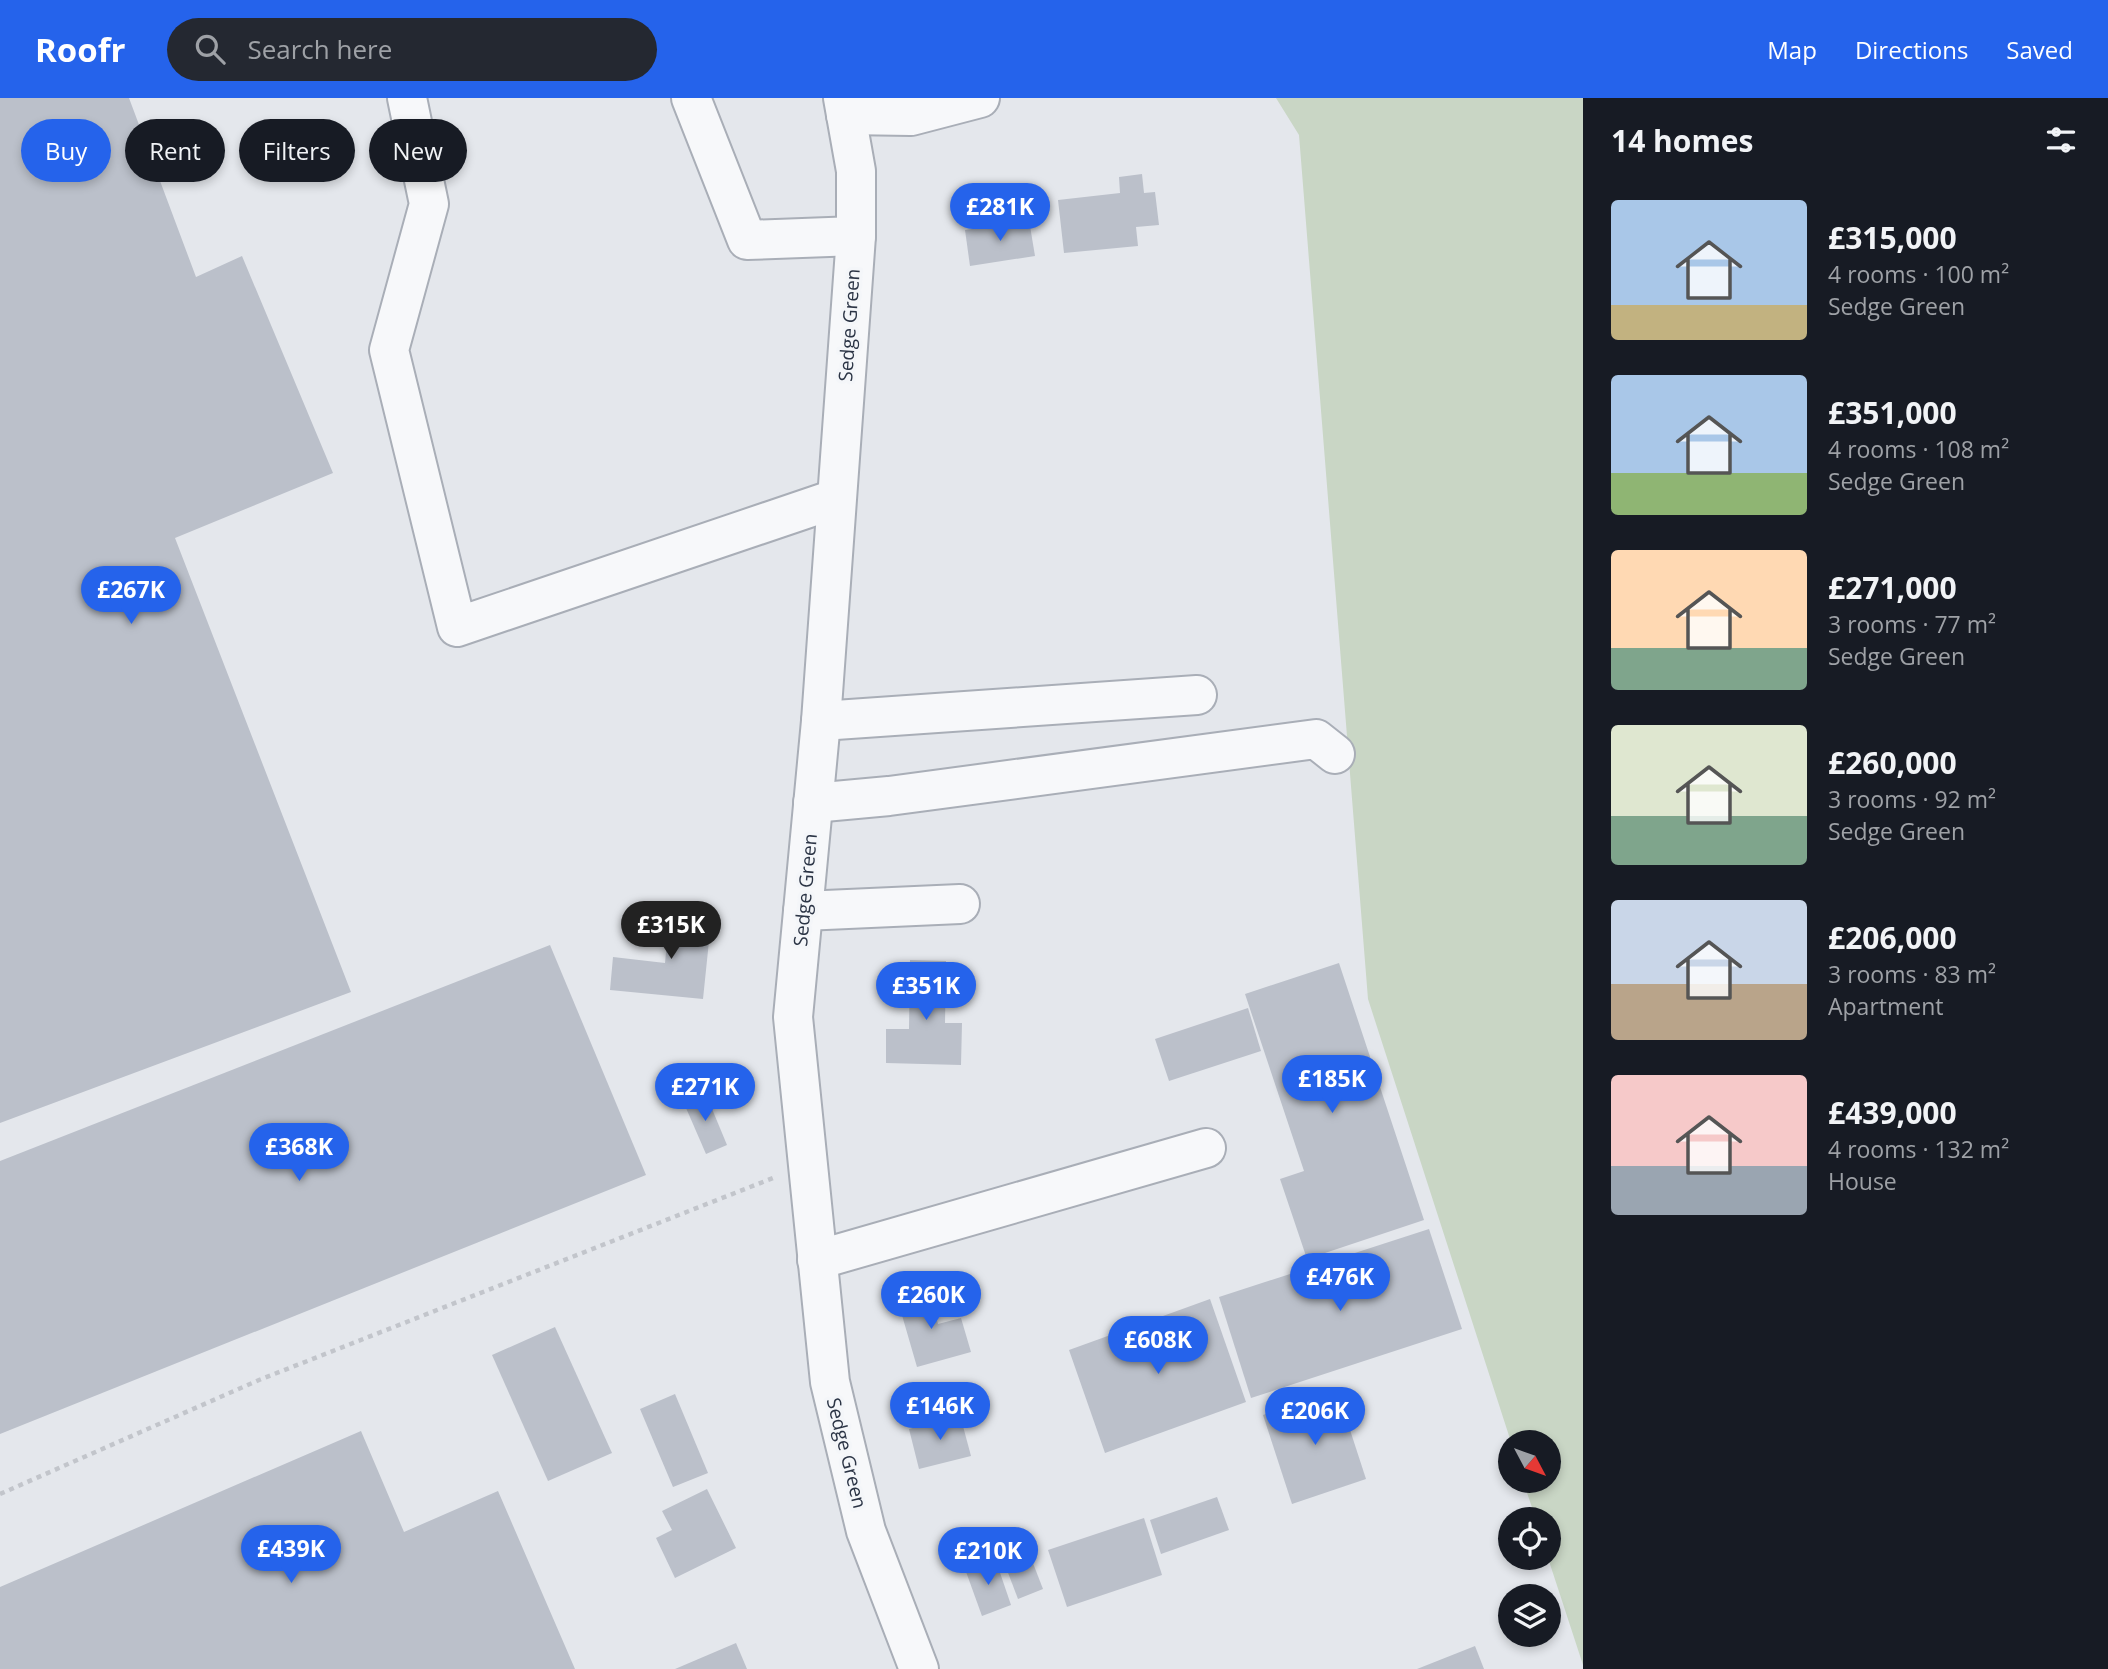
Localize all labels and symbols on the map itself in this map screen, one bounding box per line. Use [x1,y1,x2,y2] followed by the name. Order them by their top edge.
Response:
[951,184,1049,243] pin: £281K
[832,268,866,382] street label: Sedge Green
[82,566,180,626] pin: £267K
[787,832,823,948] street label: Sedge Green
[622,902,720,961] pin: £315K
[877,962,975,1022] pin: £351K
[1283,1056,1381,1115] pin: £185K
[656,1063,754,1123] pin: £271K
[250,1124,348,1183] pin: £368K
[1291,1254,1389,1313] pin: £476K
[882,1272,980,1331] pin: £260K
[1109,1316,1207,1376] pin: £608K
[891,1382,989,1442] pin: £146K
[1266,1388,1364,1447] pin: £206K
[821,1395,873,1511] street label: Sedge Green
[1498,1430,1561,1493] north arrow
[242,1526,340,1585] pin: £439K
[939,1528,1037,1587] pin: £210K

